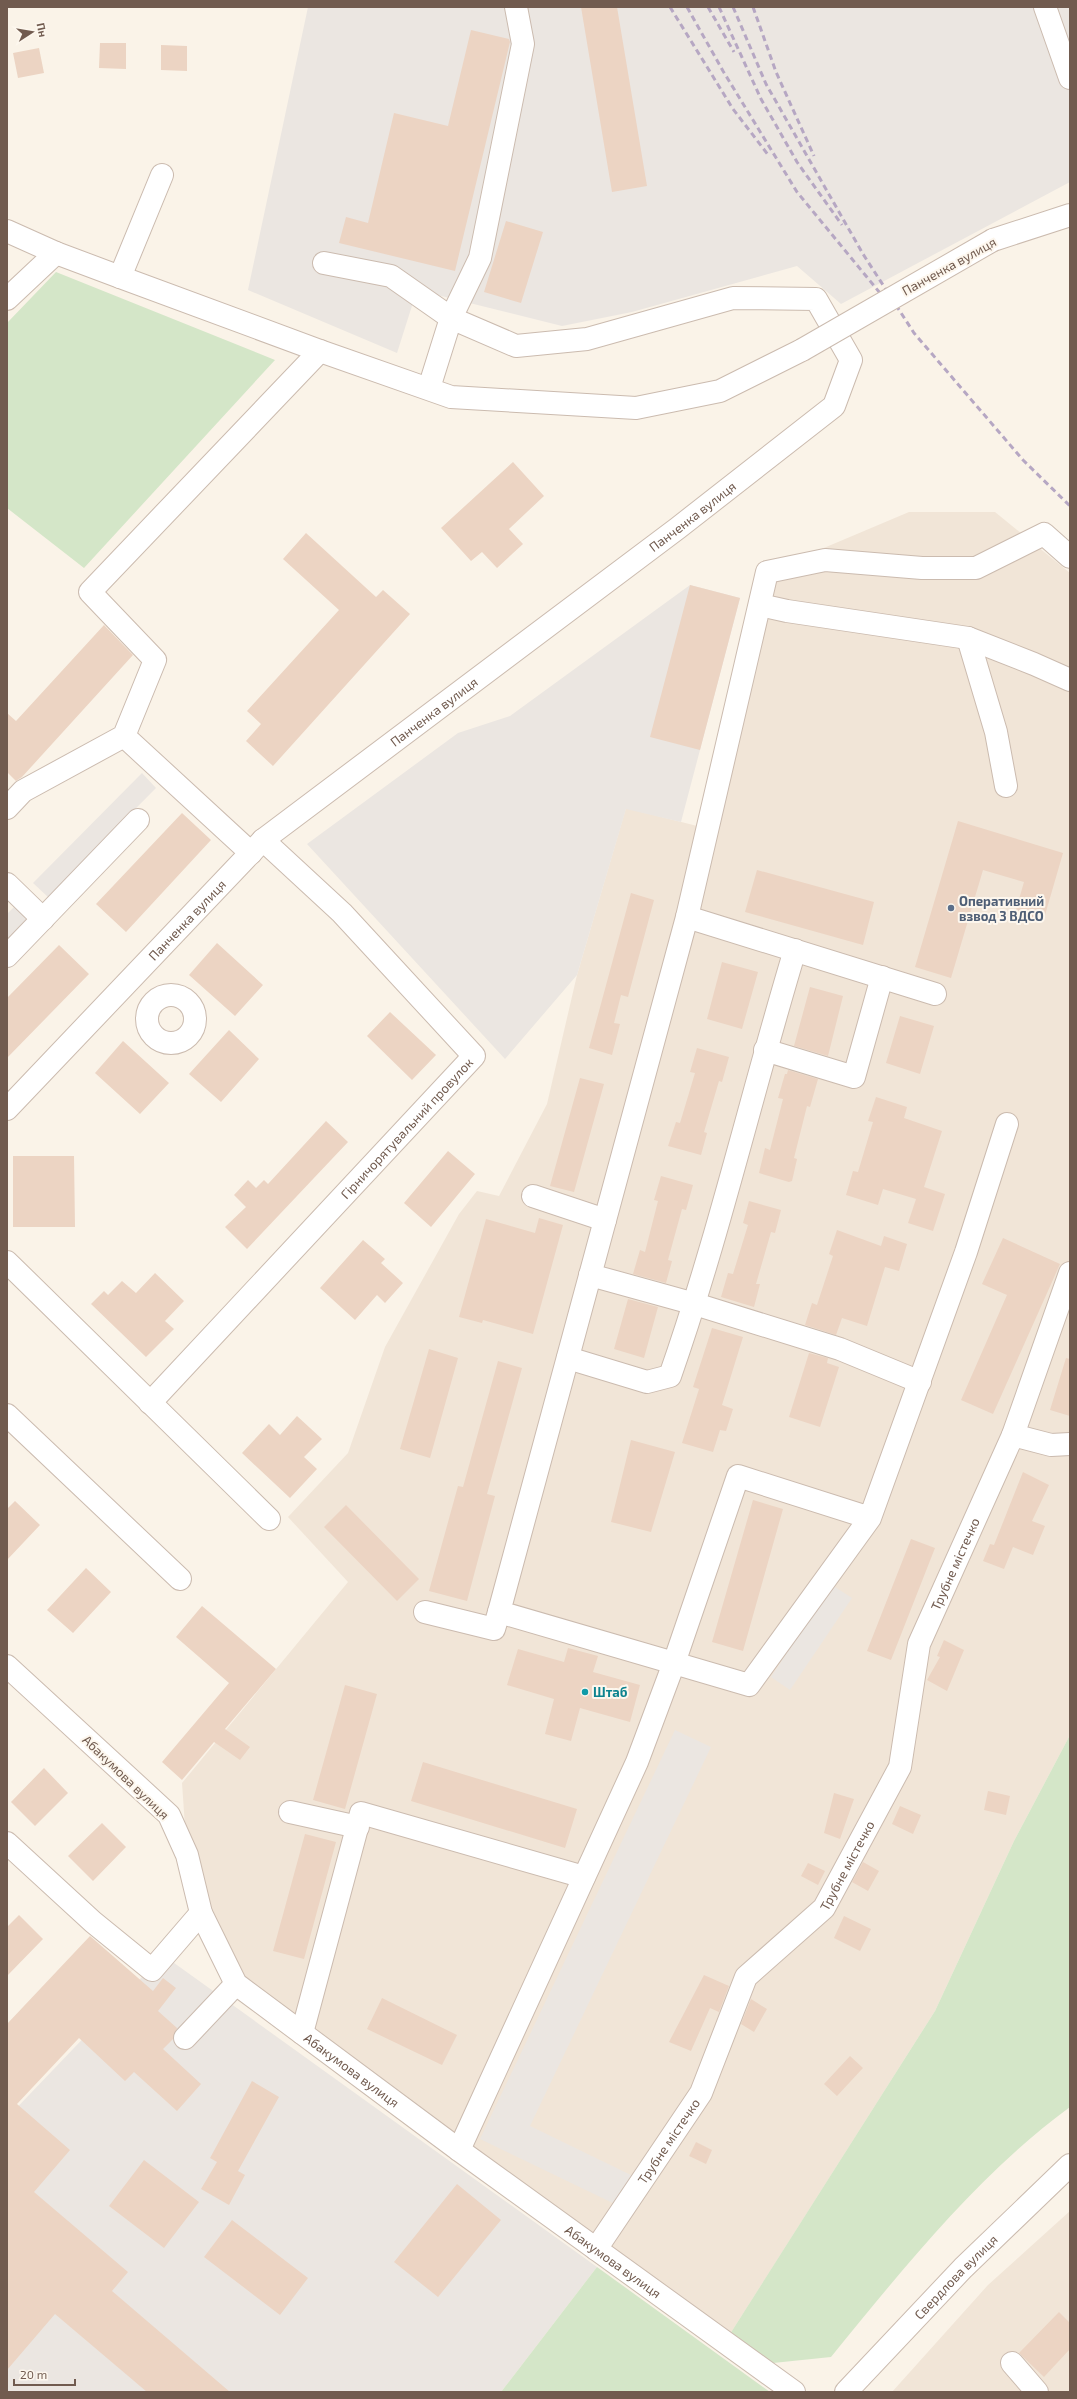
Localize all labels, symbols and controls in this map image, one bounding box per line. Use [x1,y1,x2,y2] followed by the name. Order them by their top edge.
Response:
[12,12,52,52] north arrow
[34,21,50,38] text: Пн
[899,233,999,299] street label: Панченка вулиця
[646,478,739,555] street label: Панченка вулиця
[387,674,481,750] street label: Панченка вулиця
[145,876,229,964] street label: Панченка вулиця
[959,893,1044,924] place label: Оперативний взвод 3 ВДСО
[946,903,956,913] marker: Оперативний взвод 3 ВДСО
[337,1054,476,1202] street label: Гірничорятувальний провулок
[927,1515,983,1613] street label: Трубне містечко
[593,1684,628,1700] place label: Штаб
[580,1687,590,1697] marker: Штаб
[79,1732,173,1822] street label: Абакумова вулиця
[816,1818,878,1913] street label: Трубне містечко
[301,2030,402,2111] street label: Абакумова вулиця
[634,2095,703,2187] street label: Трубне містечко
[562,2221,664,2301] street label: Абакумова вулиця
[911,2231,1001,2323] street label: Свердлова вулиця
[14,2361,75,2387] scale bar
[20,2367,47,2381] text: 20 m

